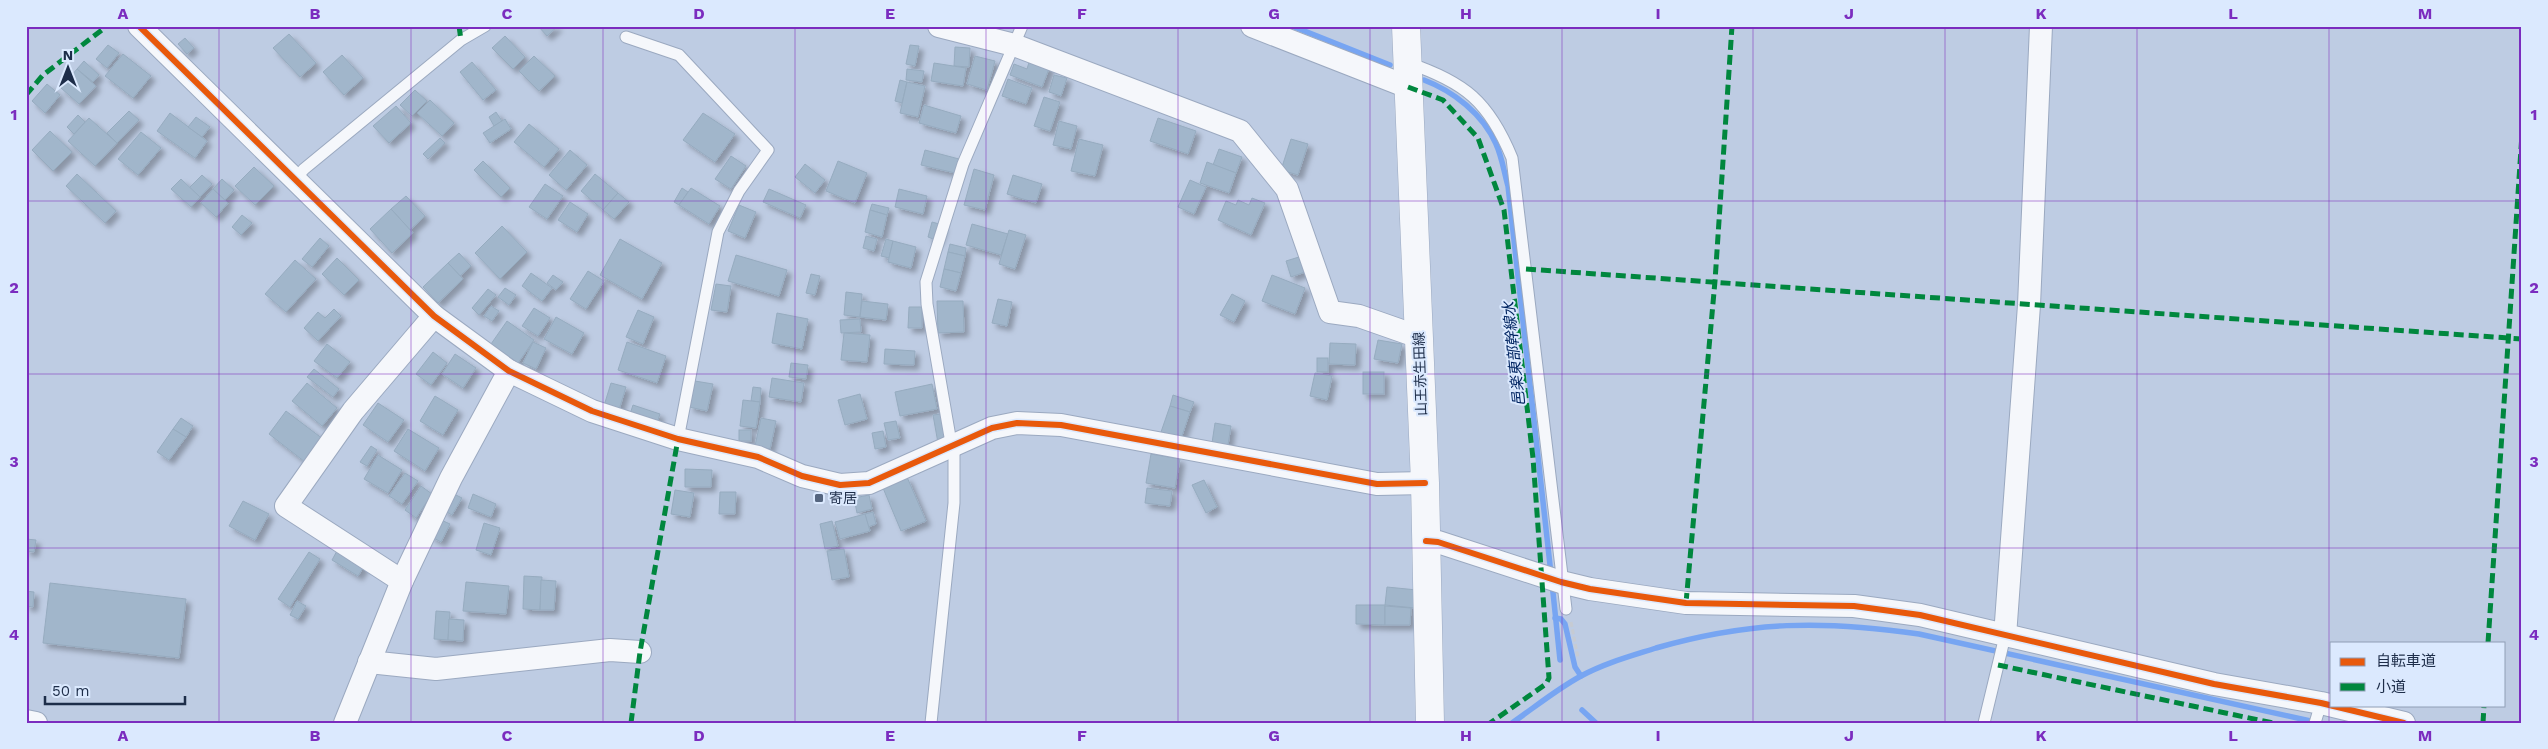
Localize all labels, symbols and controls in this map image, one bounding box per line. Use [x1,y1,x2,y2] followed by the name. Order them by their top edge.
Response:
[118,4,129,23] text: A
[310,4,321,23] text: B
[502,4,513,23] text: C
[693,4,705,23] text: D
[885,4,895,23] text: E
[1077,4,1087,23] text: F
[1268,4,1280,23] text: G
[1460,4,1472,23] text: H
[1655,4,1661,23] text: I
[1844,4,1854,23] text: J
[2035,4,2047,23] text: K
[2228,4,2238,23] text: L
[2418,4,2432,23] text: M
[42,42,92,92] north arrow
[63,47,73,63] text: N
[11,105,17,124] text: 1
[2531,105,2537,124] text: 1
[9,278,19,297] text: 2
[2529,278,2539,297] text: 2
[1499,299,1528,407] water label: 邑楽東部幹線水
[1411,332,1429,416] street label: 山王赤生田線
[9,452,19,471] text: 3
[2529,452,2539,471] text: 3
[829,490,857,506] place label: 寄居
[813,492,825,504] marker: 寄居
[9,625,19,644] text: 4
[2529,625,2539,644] text: 4
[2330,642,2506,706] legend
[2376,652,2436,670] text: 自転車道
[45,674,185,706] scale bar
[2376,678,2406,696] text: 小道
[52,682,89,700] text: 50 m
[118,726,129,745] text: A
[310,726,321,745] text: B
[502,726,513,745] text: C
[693,726,705,745] text: D
[885,726,895,745] text: E
[1077,726,1087,745] text: F
[1268,726,1280,745] text: G
[1460,726,1472,745] text: H
[1655,726,1661,745] text: I
[1844,726,1854,745] text: J
[2035,726,2047,745] text: K
[2228,726,2238,745] text: L
[2418,726,2432,745] text: M

